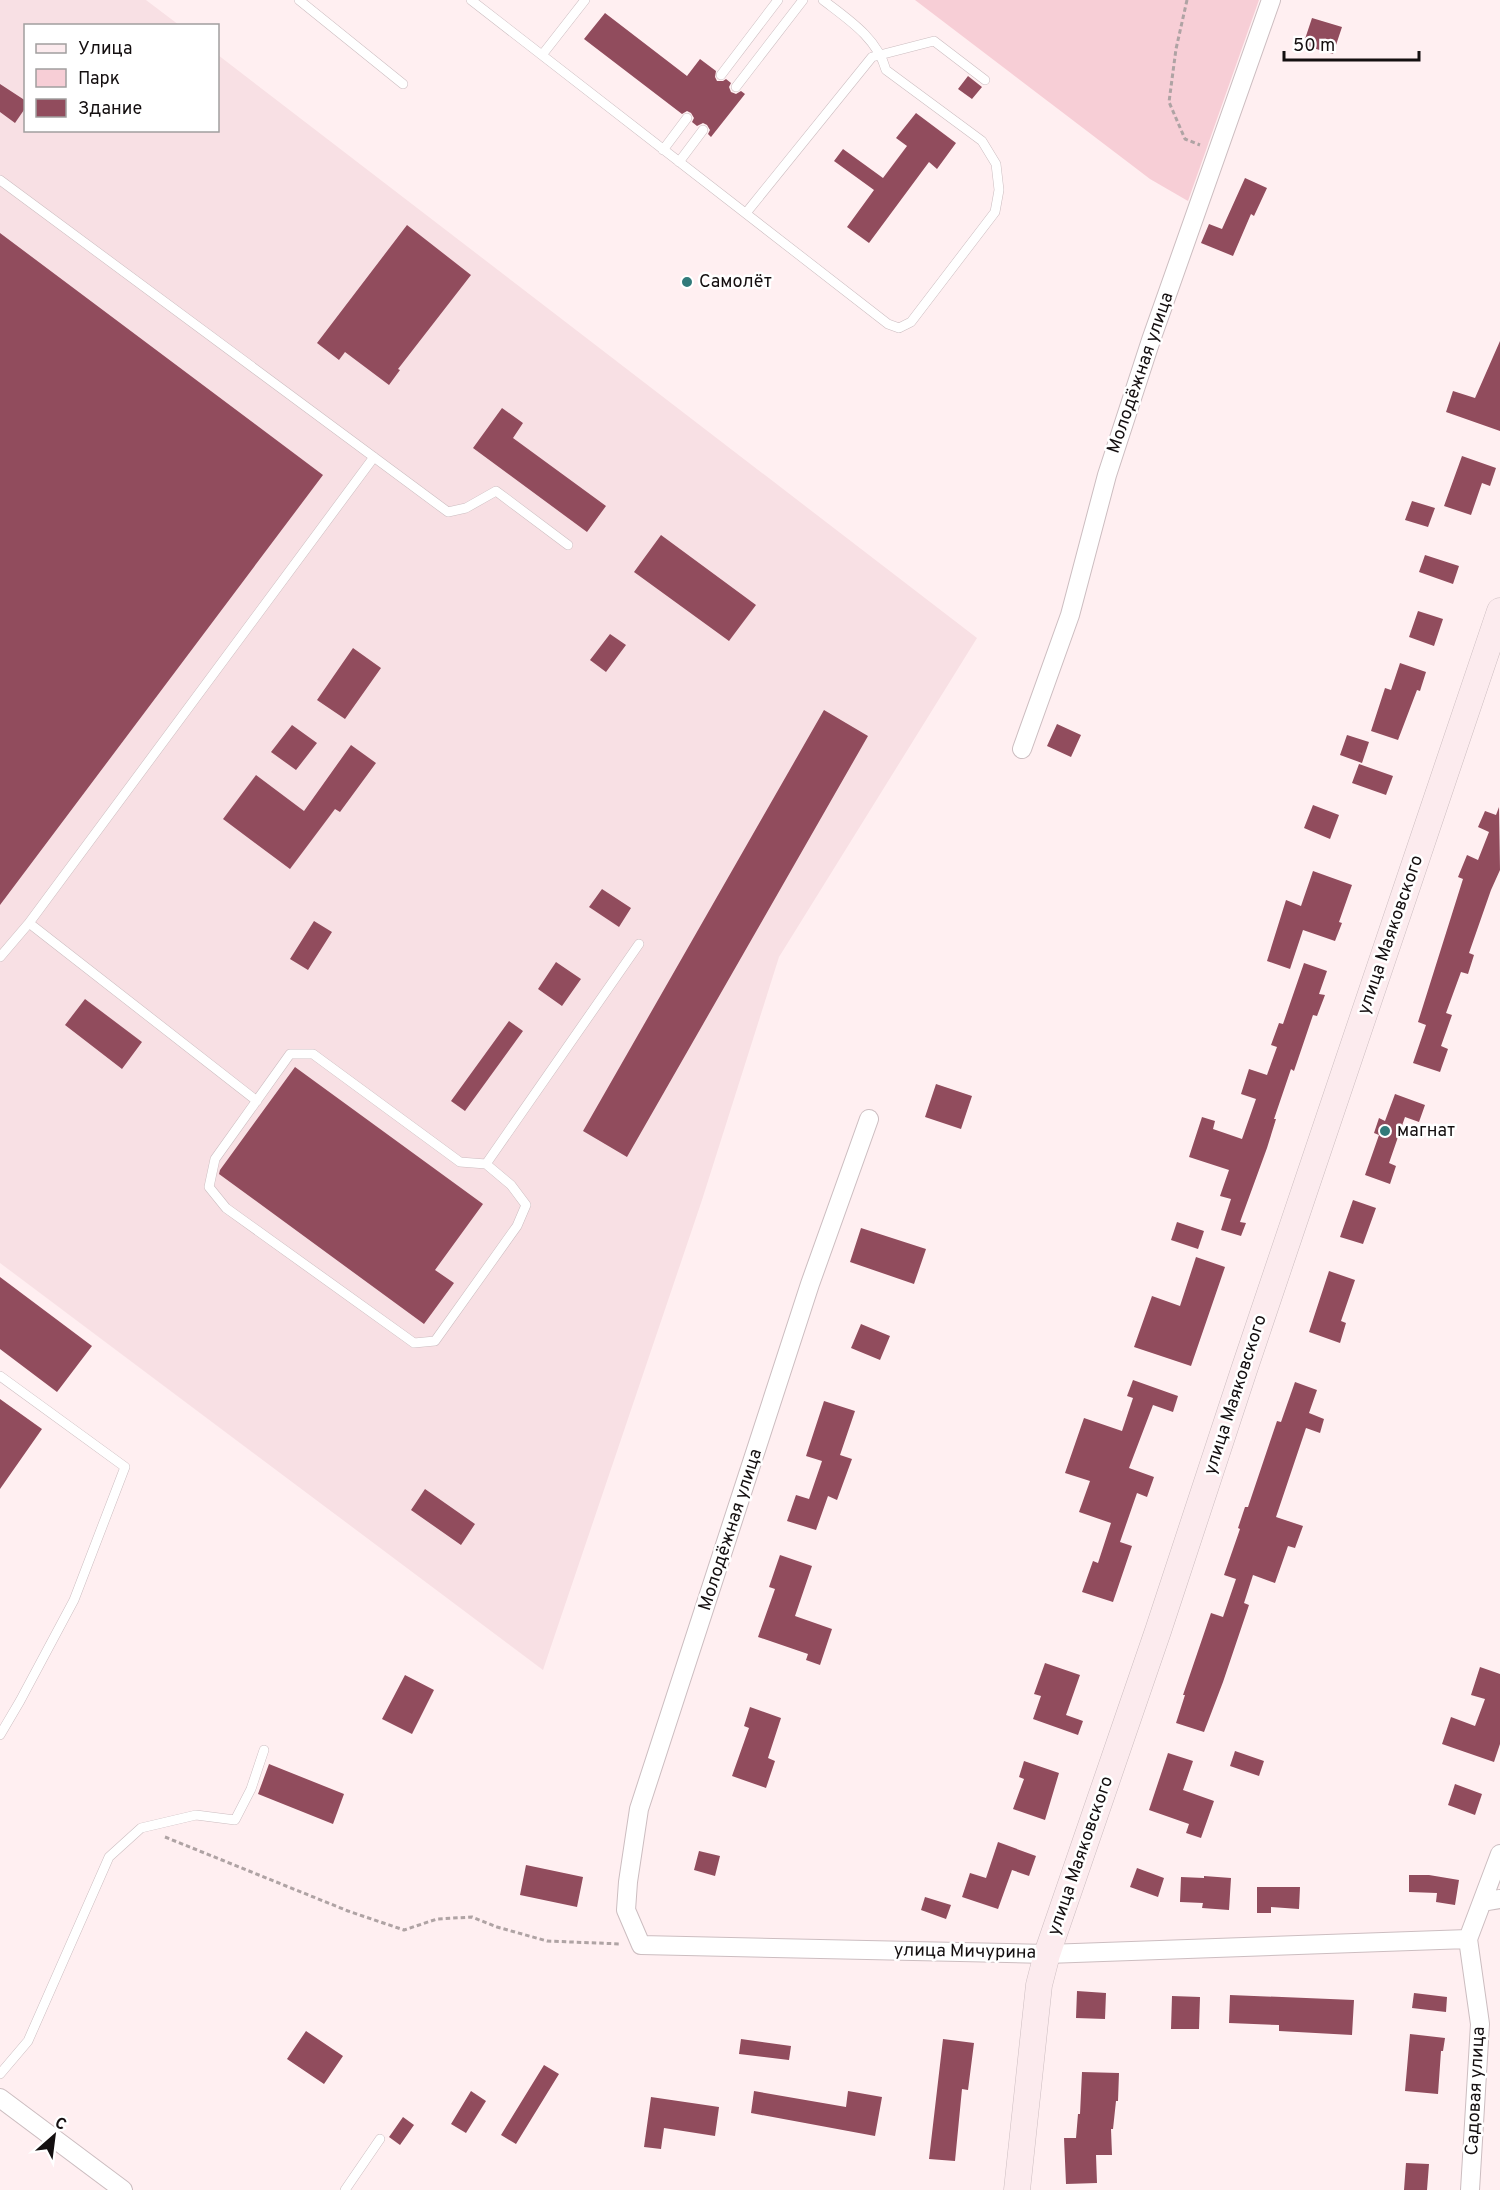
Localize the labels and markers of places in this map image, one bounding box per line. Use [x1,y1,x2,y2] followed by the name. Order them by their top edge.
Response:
[699,271,772,294] place label: Самолёт
[680,275,694,289] marker: Самолёт
[1397,1120,1455,1143] place label: магнат
[1378,1124,1392,1138] marker: магнат

